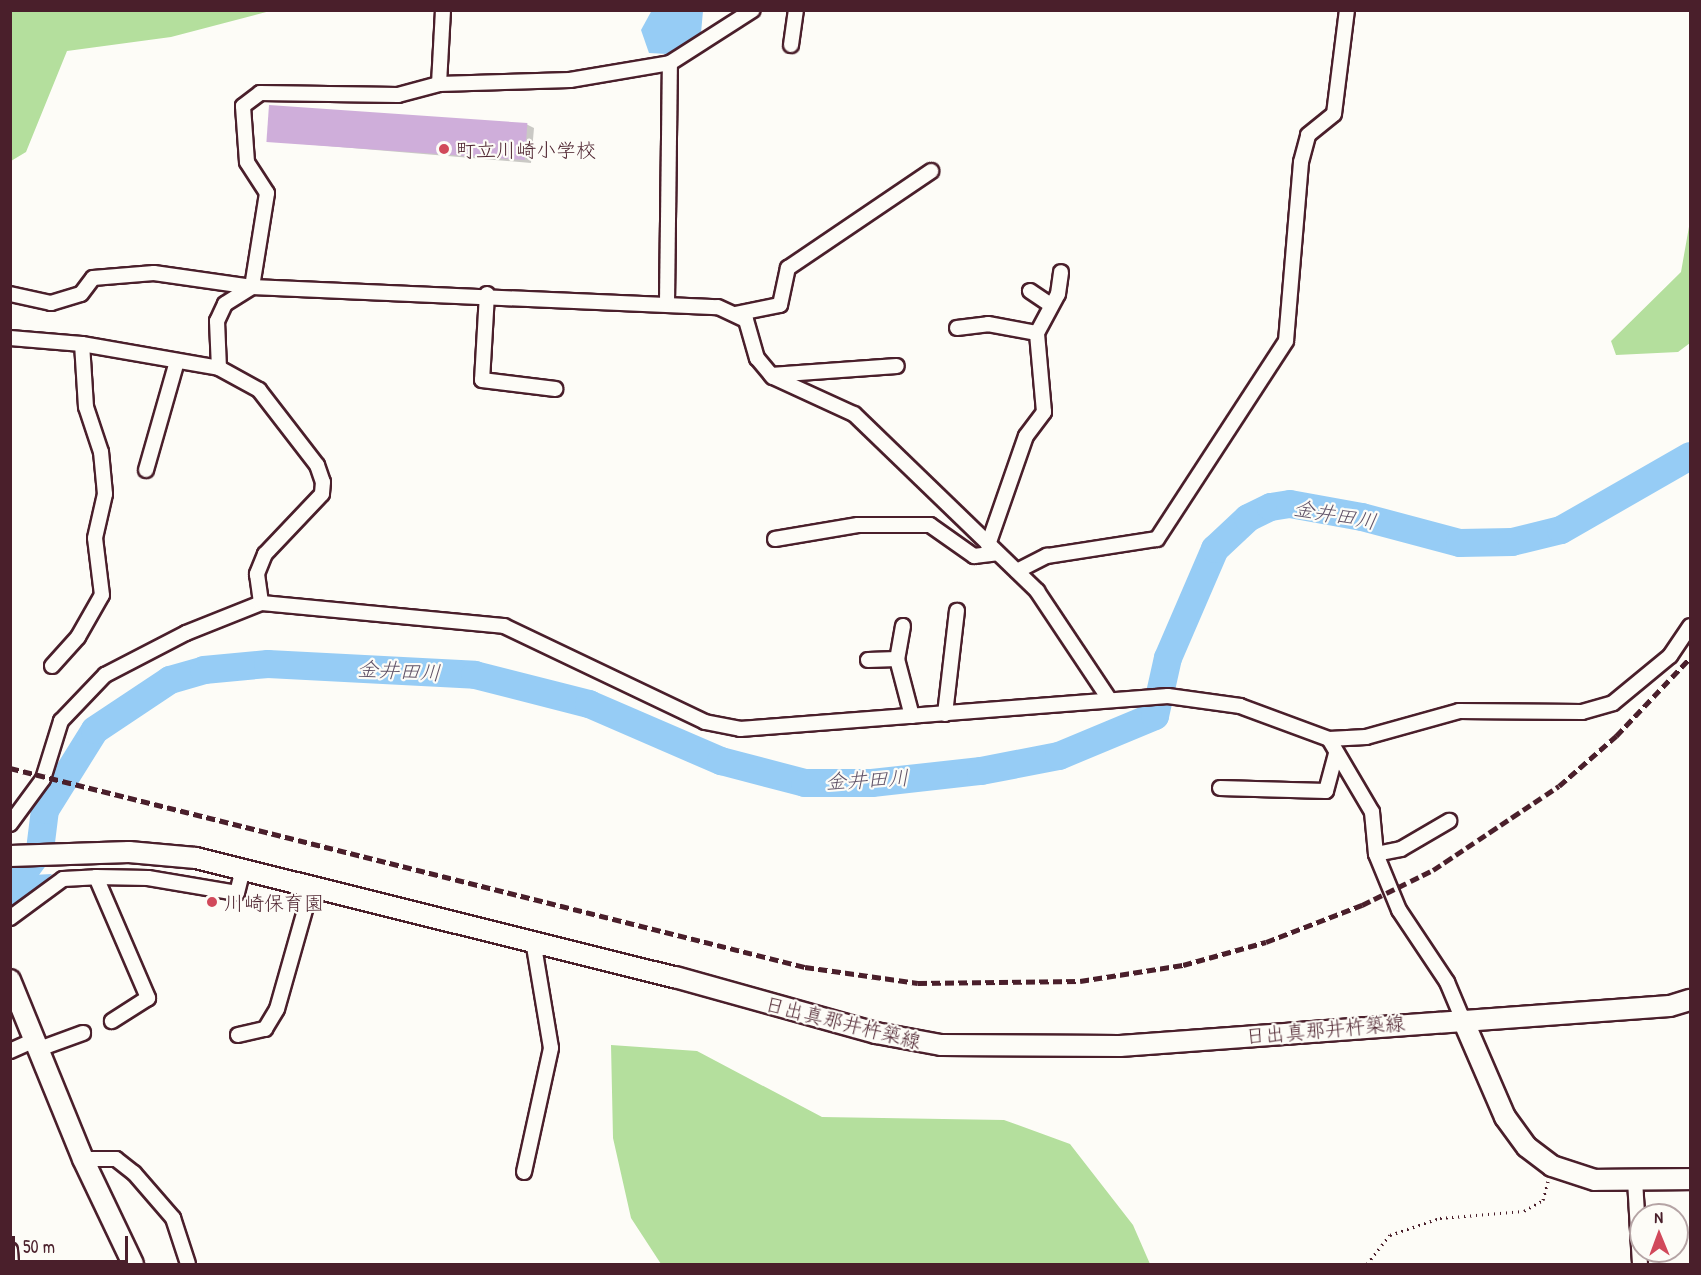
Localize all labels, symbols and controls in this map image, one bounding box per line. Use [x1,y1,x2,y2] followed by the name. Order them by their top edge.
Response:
[456,137,596,161] place label: 町立川崎小学校
[437,142,451,156] marker: 町立川崎小学校
[1291,495,1379,535] water label: 金井田川
[356,656,442,686] water label: 金井田川
[824,765,910,795] water label: 金井田川
[224,890,324,914] place label: 川崎保育園
[205,895,219,909] marker: 川崎保育園
[762,991,924,1053] street label: 日出真那井杵築線
[1244,1010,1406,1048] street label: 日出真那井杵築線
[1629,1203,1689,1263] north arrow
[1654,1206,1663,1228] text: N
[15,1224,130,1262] scale bar
[23,1234,55,1259] text: 50 m

